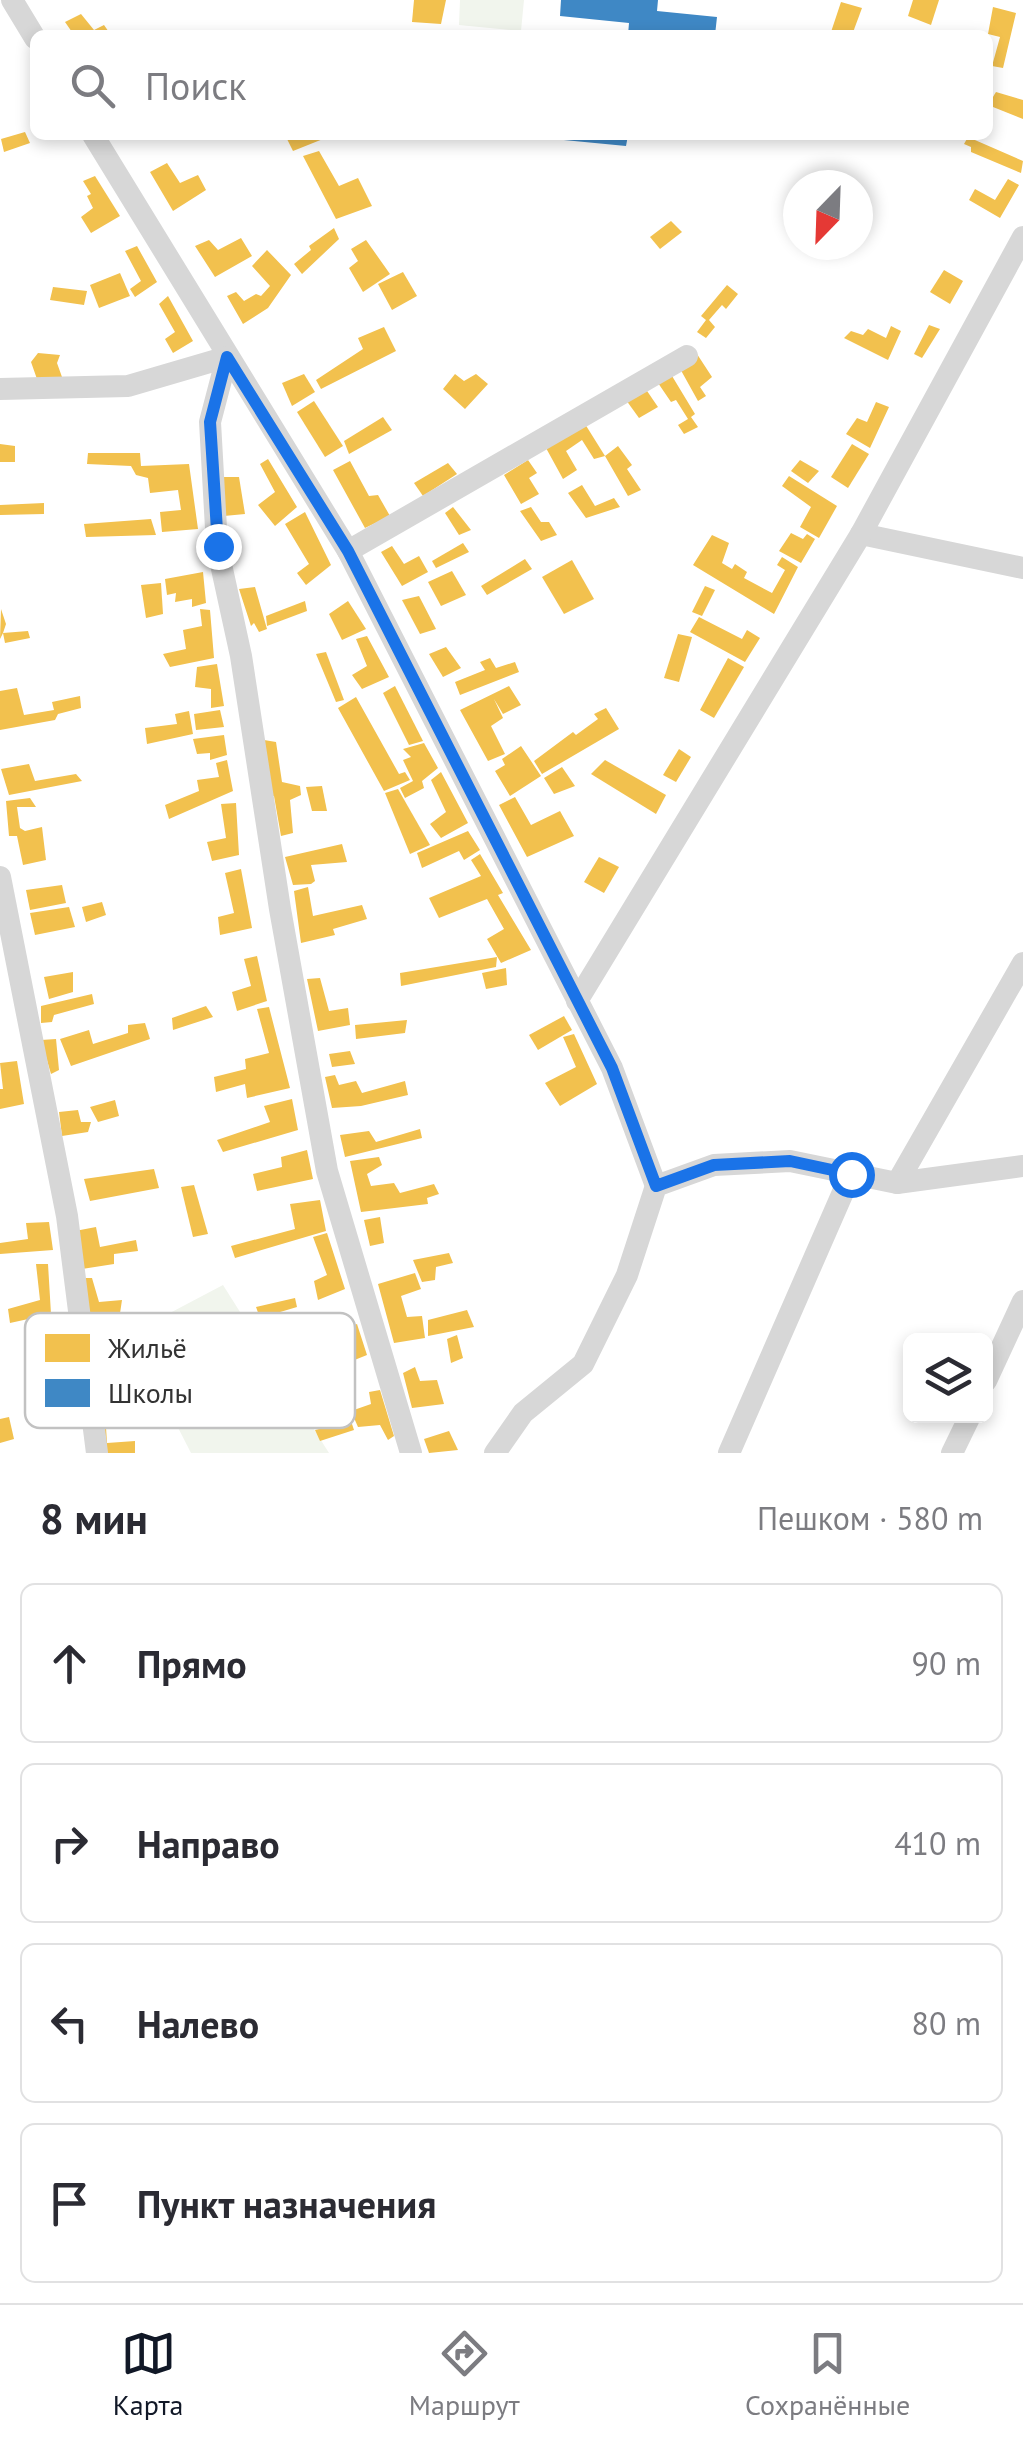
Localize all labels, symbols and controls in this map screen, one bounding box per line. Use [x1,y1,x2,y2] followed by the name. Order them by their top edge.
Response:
[30,30,993,140] search box
[65,58,120,113] icon: search
[145,61,246,110] text: Поиск
[783,170,873,260] north arrow
[196,524,242,570] route end
[829,1152,875,1198] route start
[25,1313,355,1428] legend
[107,1329,187,1366] text: Жильё
[903,1333,993,1423] map controls
[903,1333,993,1423] button: layers
[108,1374,193,1411] text: Школы
[40,1491,148,1546] text: 8 мин
[757,1497,983,1539] text: Пешком · 580 m
[42,1636,97,1691] icon: ahead
[137,1639,247,1688] text: Прямо
[912,1642,981,1684] text: 90 m
[42,1816,97,1871] icon: right
[137,1819,280,1868] text: Направо
[894,1822,981,1864] text: 410 m
[42,1996,97,2051] icon: left
[137,1999,259,2048] text: Налево
[912,2002,981,2044] text: 80 m
[42,2176,97,2231] icon: arrive
[137,2179,436,2228] text: Пункт назначения
[113,2326,183,2423] tab: Карта
[409,2326,520,2423] tab: Маршрут
[745,2326,910,2423] tab: Сохранённые

